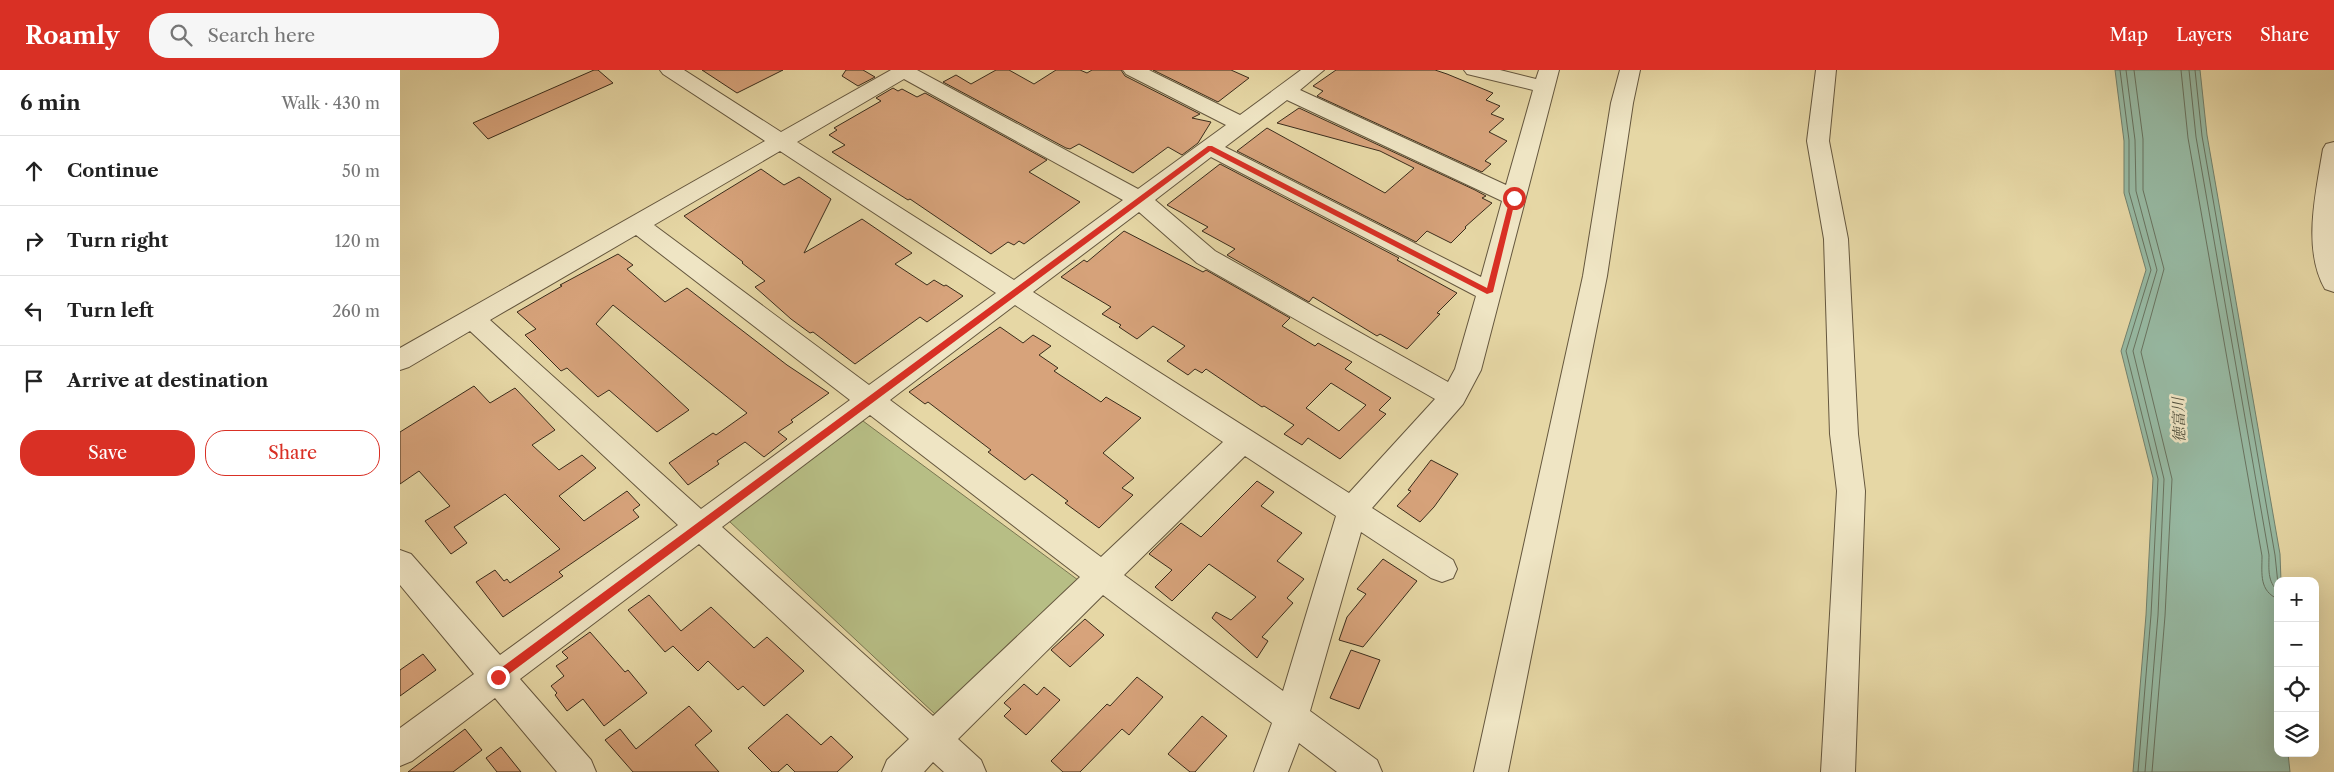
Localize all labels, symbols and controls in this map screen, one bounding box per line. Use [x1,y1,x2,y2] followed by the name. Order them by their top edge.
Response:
[149,13,499,58] search box
[25,21,119,50] text: Roamly
[167,21,195,49] icon: search
[207,24,315,47] text: Search here
[2110,24,2148,46] text: Map
[2176,24,2232,46] text: Layers
[2260,24,2309,46] text: Share
[20,90,81,115] text: 6 min
[281,93,380,113] text: Walk · 430 m
[20,157,48,185] icon: ahead
[67,159,159,182] text: Continue
[342,161,380,181] text: 50 m
[1503,187,1526,210] route start
[20,227,48,255] icon: right
[67,229,168,252] text: Turn right
[335,231,380,251] text: 120 m
[20,297,48,325] icon: left
[67,299,154,322] text: Turn left
[332,301,380,321] text: 260 m
[20,367,48,395] icon: arrive
[67,369,268,392] text: Arrive at destination
[2168,395,2189,443] water label: 徳富川
[20,430,195,476] button: Save
[205,430,380,476] button: Share
[2274,577,2319,757] map controls
[2274,577,2319,622] button: +
[2274,622,2319,667] button: −
[487,666,510,689] route end
[2274,667,2319,712] button: locate
[2274,712,2319,757] button: layers

